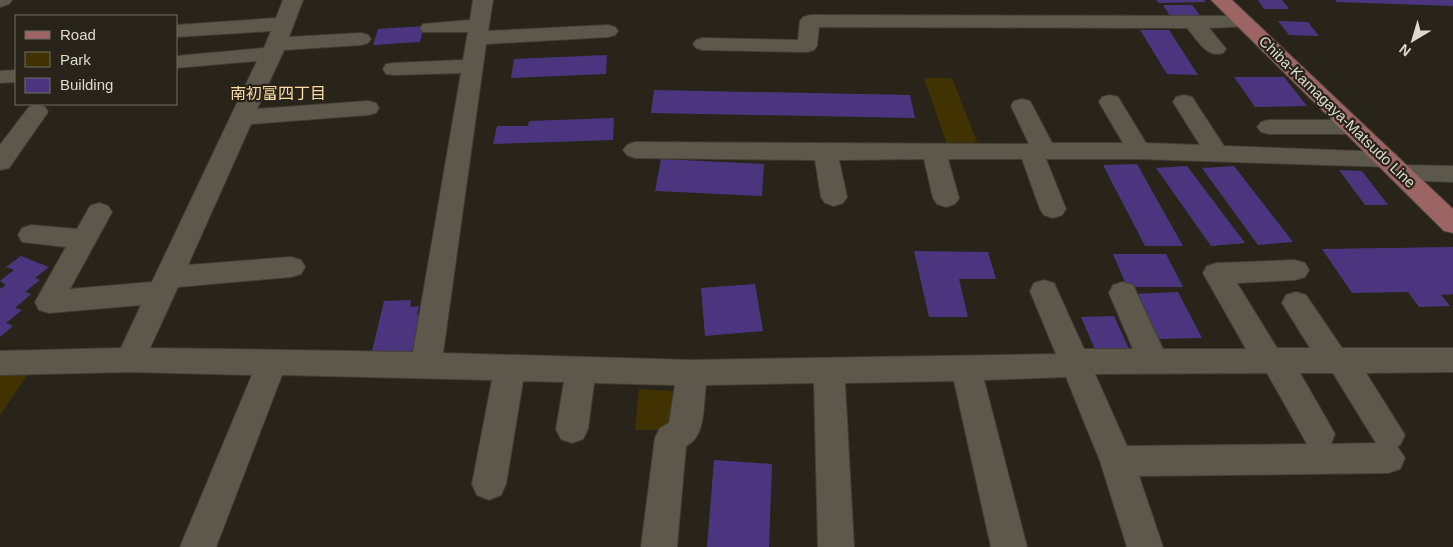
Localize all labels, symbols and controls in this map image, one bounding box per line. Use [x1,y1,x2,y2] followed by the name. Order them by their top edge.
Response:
[15,15,178,105] legend
[1388,15,1438,65] north arrow
[60,26,96,43] text: Road
[1256,32,1419,191] street label: Chiba-Kamagaya-Matsudo Line
[1396,41,1414,60] text: N
[60,51,91,68] text: Park
[60,76,113,93] text: Building
[230,85,326,102] district label: 南初富四丁目

